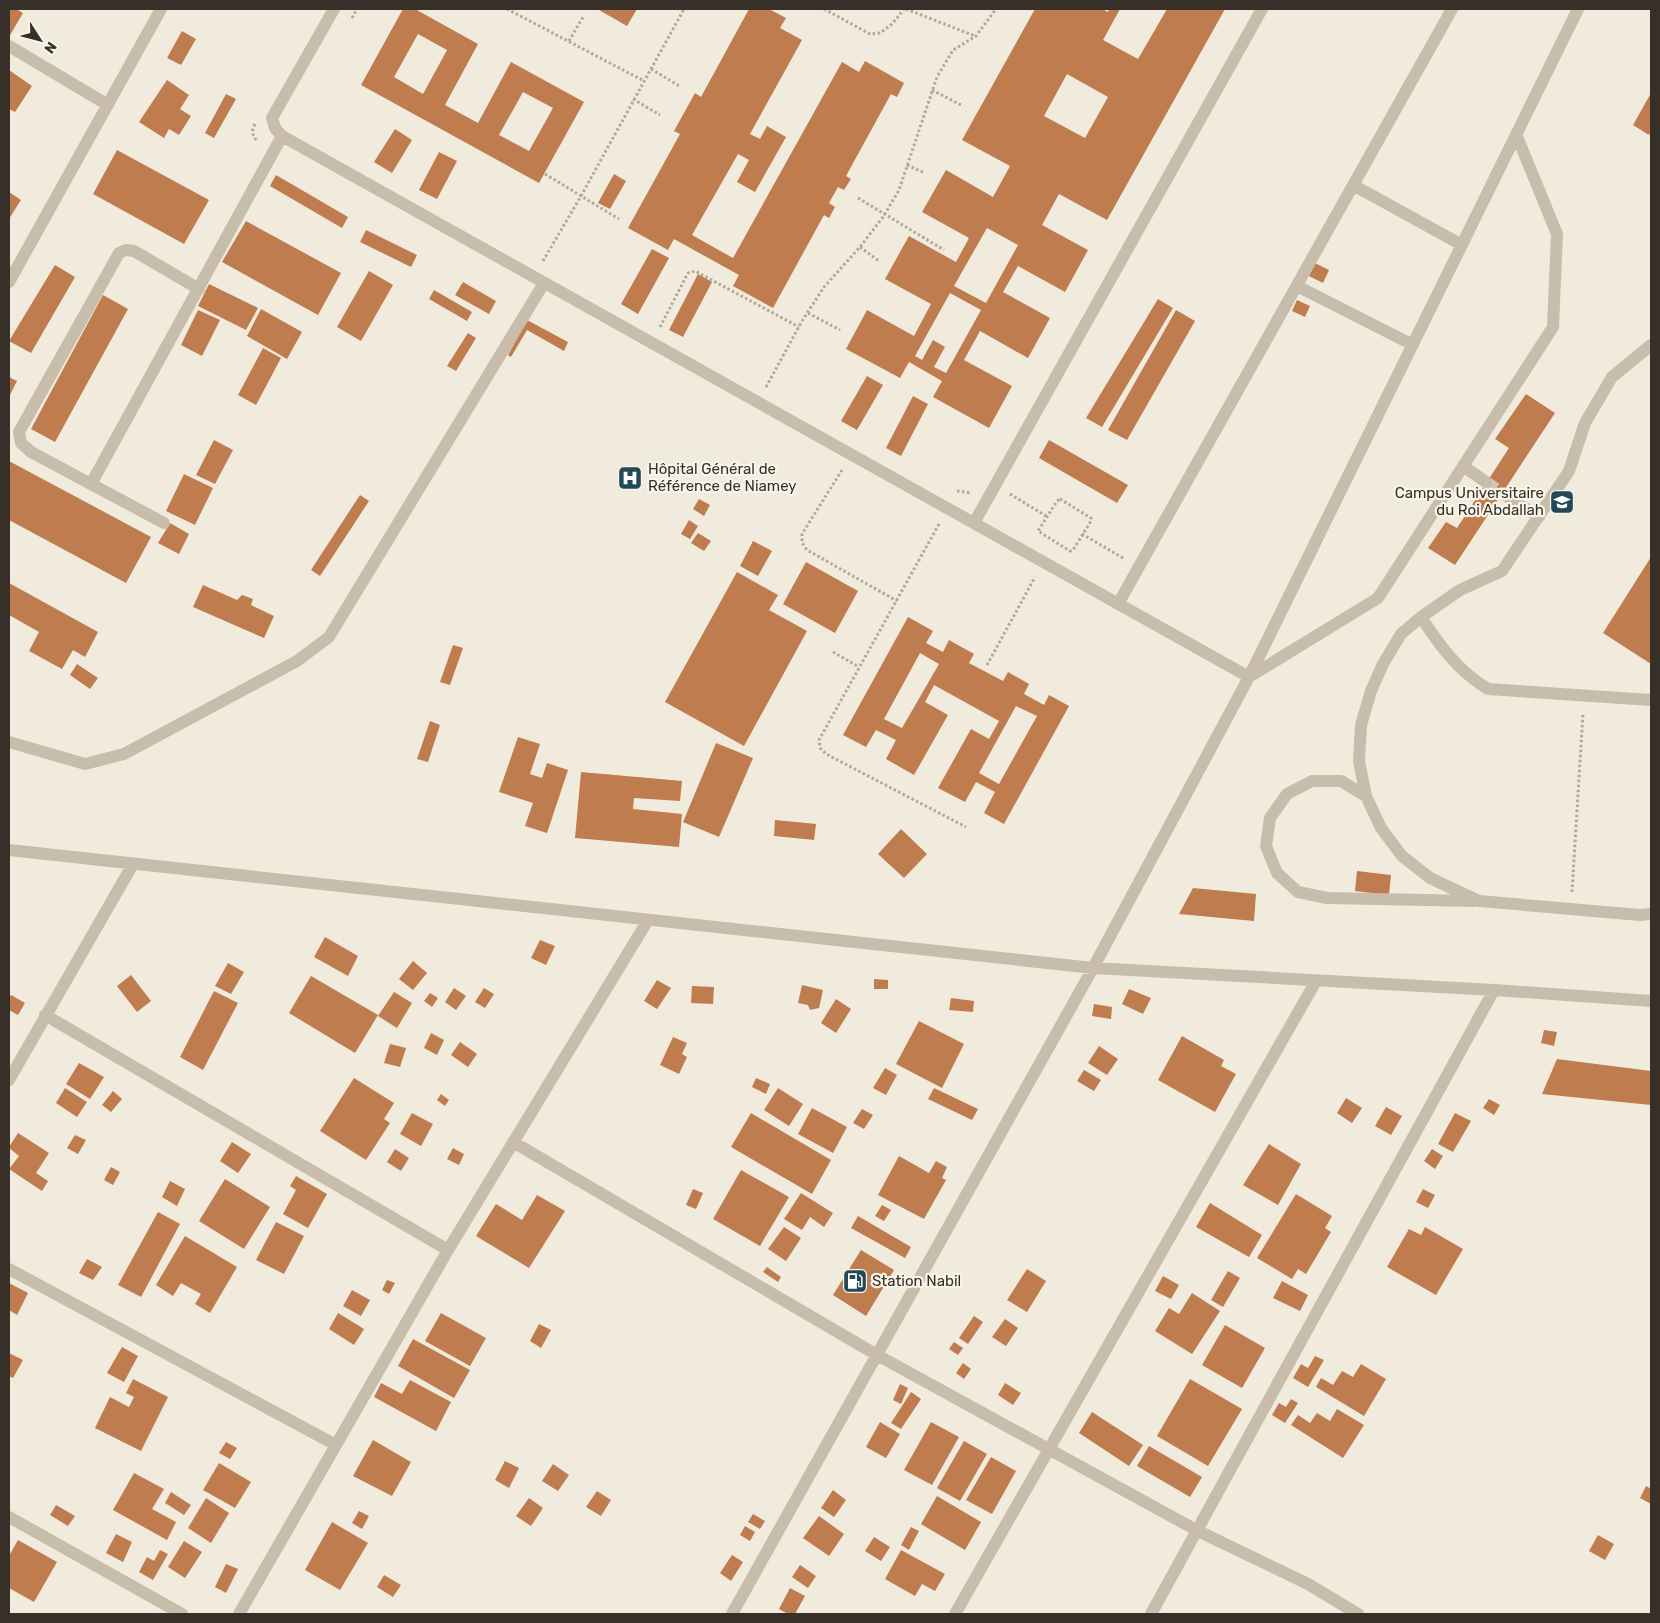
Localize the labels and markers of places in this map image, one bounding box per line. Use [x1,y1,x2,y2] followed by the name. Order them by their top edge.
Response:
[648,460,797,495] place label: Hôpital Général de Référence de Niamey
[617,465,643,491] hospital icon: Hôpital Général de Référence de Niamey
[1395,484,1544,519] place label: Campus Universitaire du Roi Abdallah
[1549,489,1575,515] school or university icon: Campus Universitaire du Roi Abdallah
[842,1268,868,1294] fuel station icon: Station Nabil
[872,1272,961,1290] place label: Station Nabil

